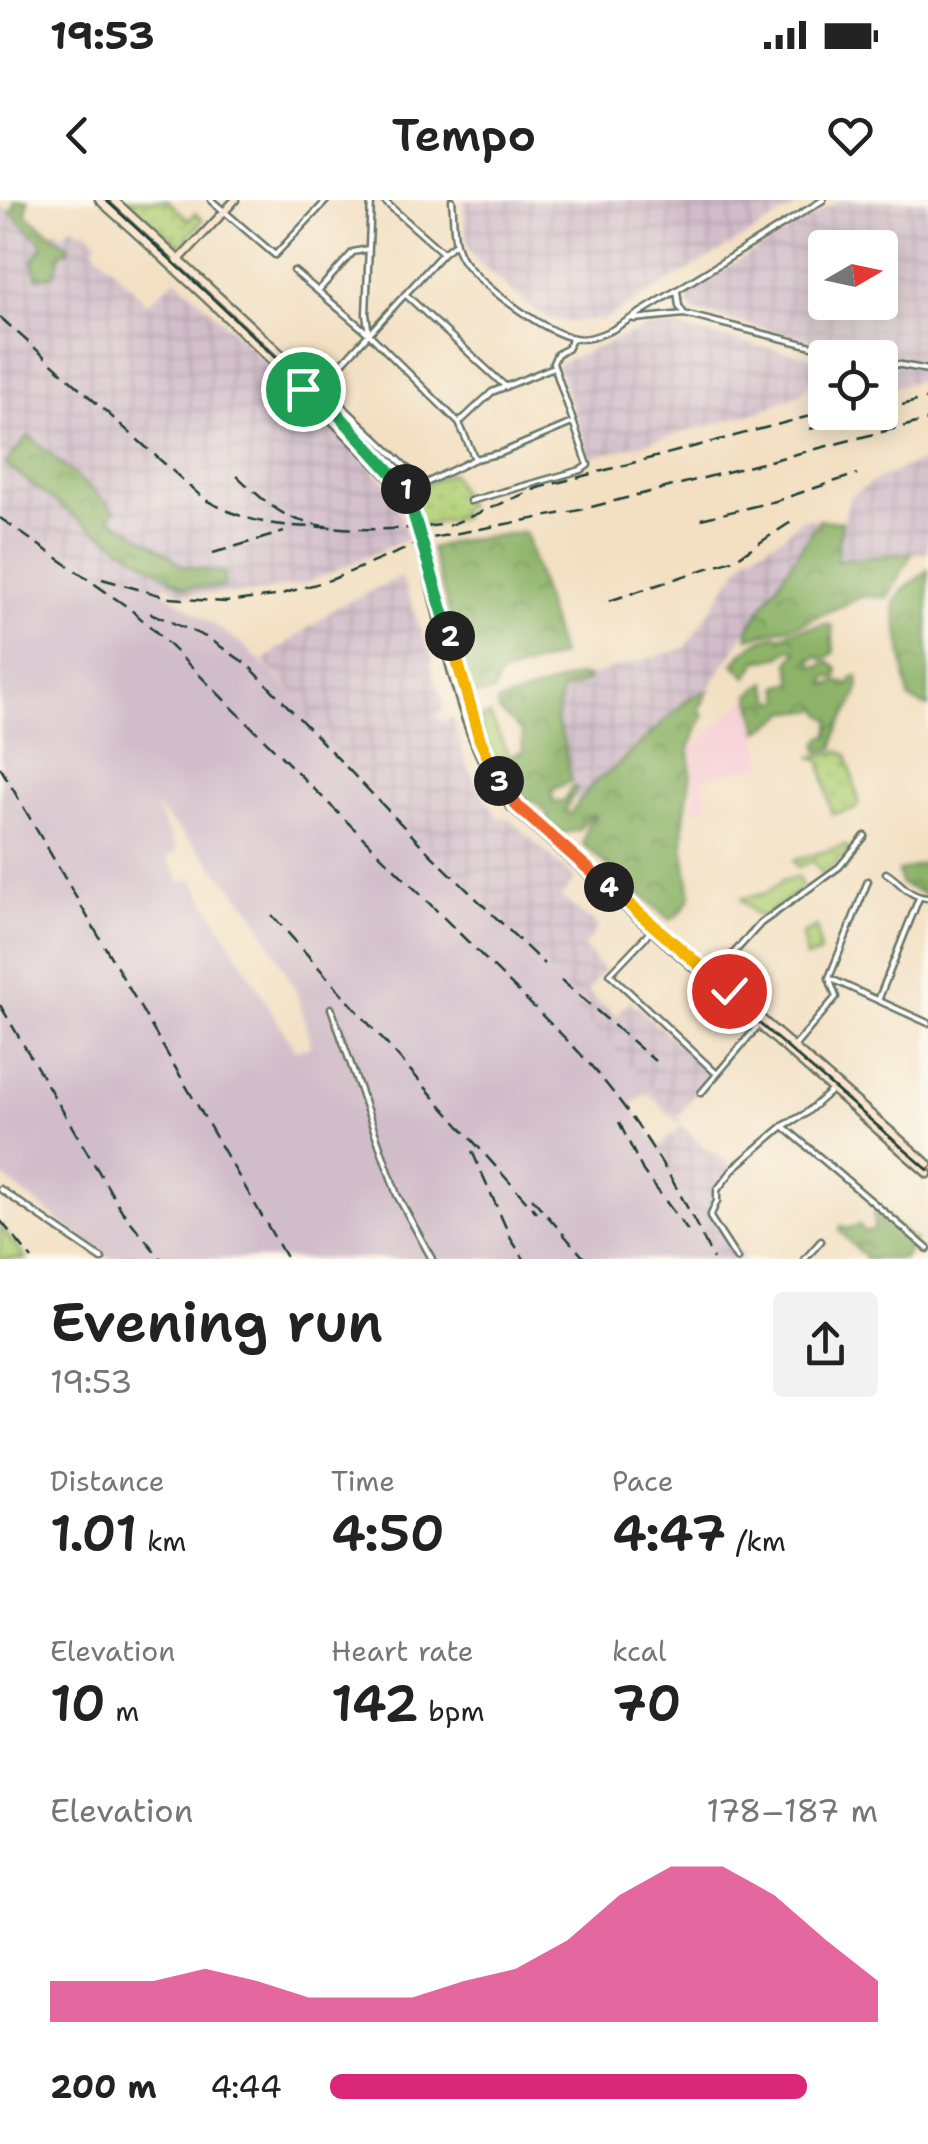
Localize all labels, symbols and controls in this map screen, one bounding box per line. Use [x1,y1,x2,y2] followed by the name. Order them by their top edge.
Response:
[50,10,155,61] text: 19:53
[392,105,536,165] text: Tempo
[50,108,105,163] icon: back
[823,108,878,163] icon: heart
[808,230,898,320] north arrow
[808,230,898,430] map controls
[808,340,898,430] button: locate
[261,347,346,432] pin
[276,362,331,417] icon: arrive
[381,464,431,514] pin: 1
[400,470,412,508] text: 1
[425,611,475,661] pin: 2
[440,617,460,655] text: 2
[474,756,524,806] pin: 3
[489,762,509,800] text: 3
[584,862,634,912] pin: 4
[599,868,619,906] text: 4
[687,949,772,1034] pin
[702,964,757,1019] icon: check
[50,1285,383,1359] text: Evening run
[773,1292,878,1397] button: share
[50,1360,132,1403] text: 19:53
[50,1462,165,1500] text: Distance
[331,1462,395,1500] text: Time
[612,1462,674,1500] text: Pace
[50,1500,137,1567] text: 1.01
[331,1500,445,1567] text: 4:50
[612,1500,726,1567] text: 4:47
[137,1522,187,1560] text: km
[726,1522,786,1560] text: /km
[50,1632,175,1670] text: Elevation
[331,1632,474,1670] text: Heart rate
[612,1632,666,1670] text: kcal
[50,1670,106,1737] text: 10
[331,1670,419,1737] text: 142
[612,1670,681,1737] text: 70
[106,1692,139,1730] text: m
[419,1692,485,1730] text: bpm
[50,1789,193,1832] text: Elevation
[706,1789,878,1832] text: 178–187 m
[50,2065,157,2108] text: 200 m
[210,2065,282,2108] text: 4:44

